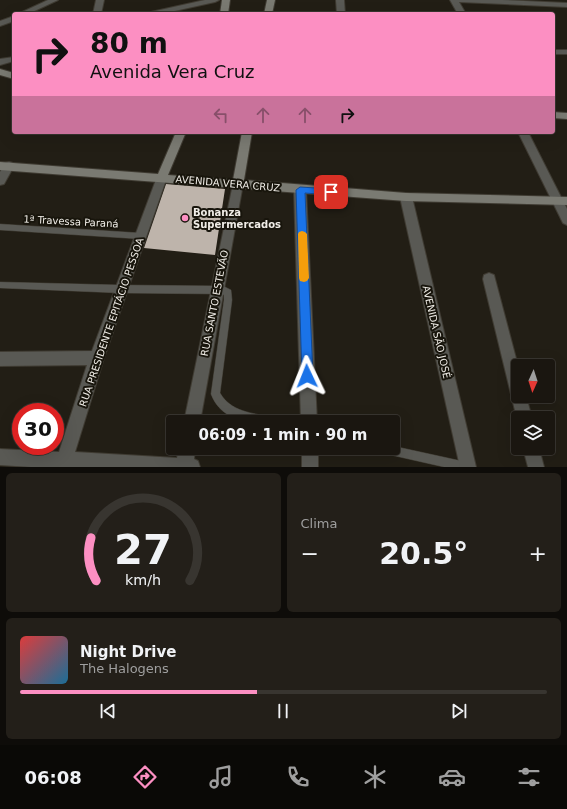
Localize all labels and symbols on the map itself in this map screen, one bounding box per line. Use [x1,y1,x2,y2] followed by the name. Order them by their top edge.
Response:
[175,173,281,194] street label: AVENIDA VERA CRUZ
[314,175,348,209] pin
[193,207,281,230] place label: Bonanza Supermercados
[180,213,190,223] marker: Bonanza Supermercados
[23,214,119,229] street label: 1ª Travessa Paraná
[76,236,146,408] street label: RUA PRESIDENTE EPITÁCIO PESSOA
[198,249,230,357] street label: RUA SANTO ESTEVÃO
[420,284,454,380] street label: AVENIDA SÃO JOSÉ
[286,355,328,397] position arrow
[511,359,555,403] north arrow
[12,403,64,455] speed limit sign: 30

